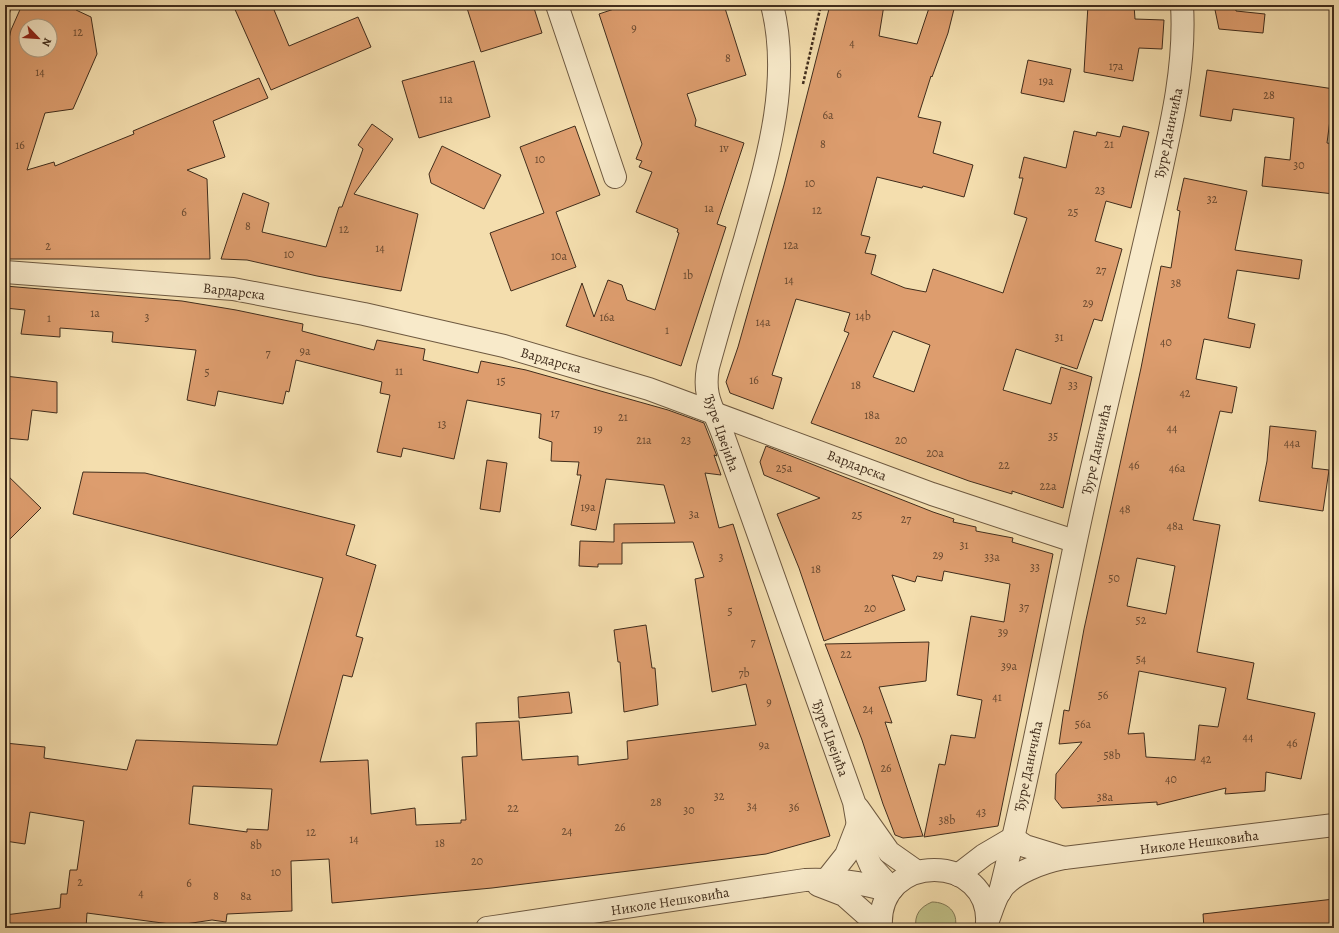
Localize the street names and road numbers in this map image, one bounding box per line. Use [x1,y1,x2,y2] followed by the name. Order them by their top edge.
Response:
[1150,85,1188,180] street label: Ђуре Даничића
[202,278,267,305] street label: Вардарска
[518,343,584,378] street label: Вардарска
[699,392,744,475] street label: Ђуре Цвејића
[1077,401,1116,496] street label: Ђуре Даничића
[824,445,890,486] street label: Вардарска
[808,697,853,780] street label: Ђуре Цвејића
[1010,718,1048,813] street label: Ђуре Даничића
[1138,826,1260,859] street label: Николе Нешковића
[609,883,731,920] street label: Николе Нешковића

